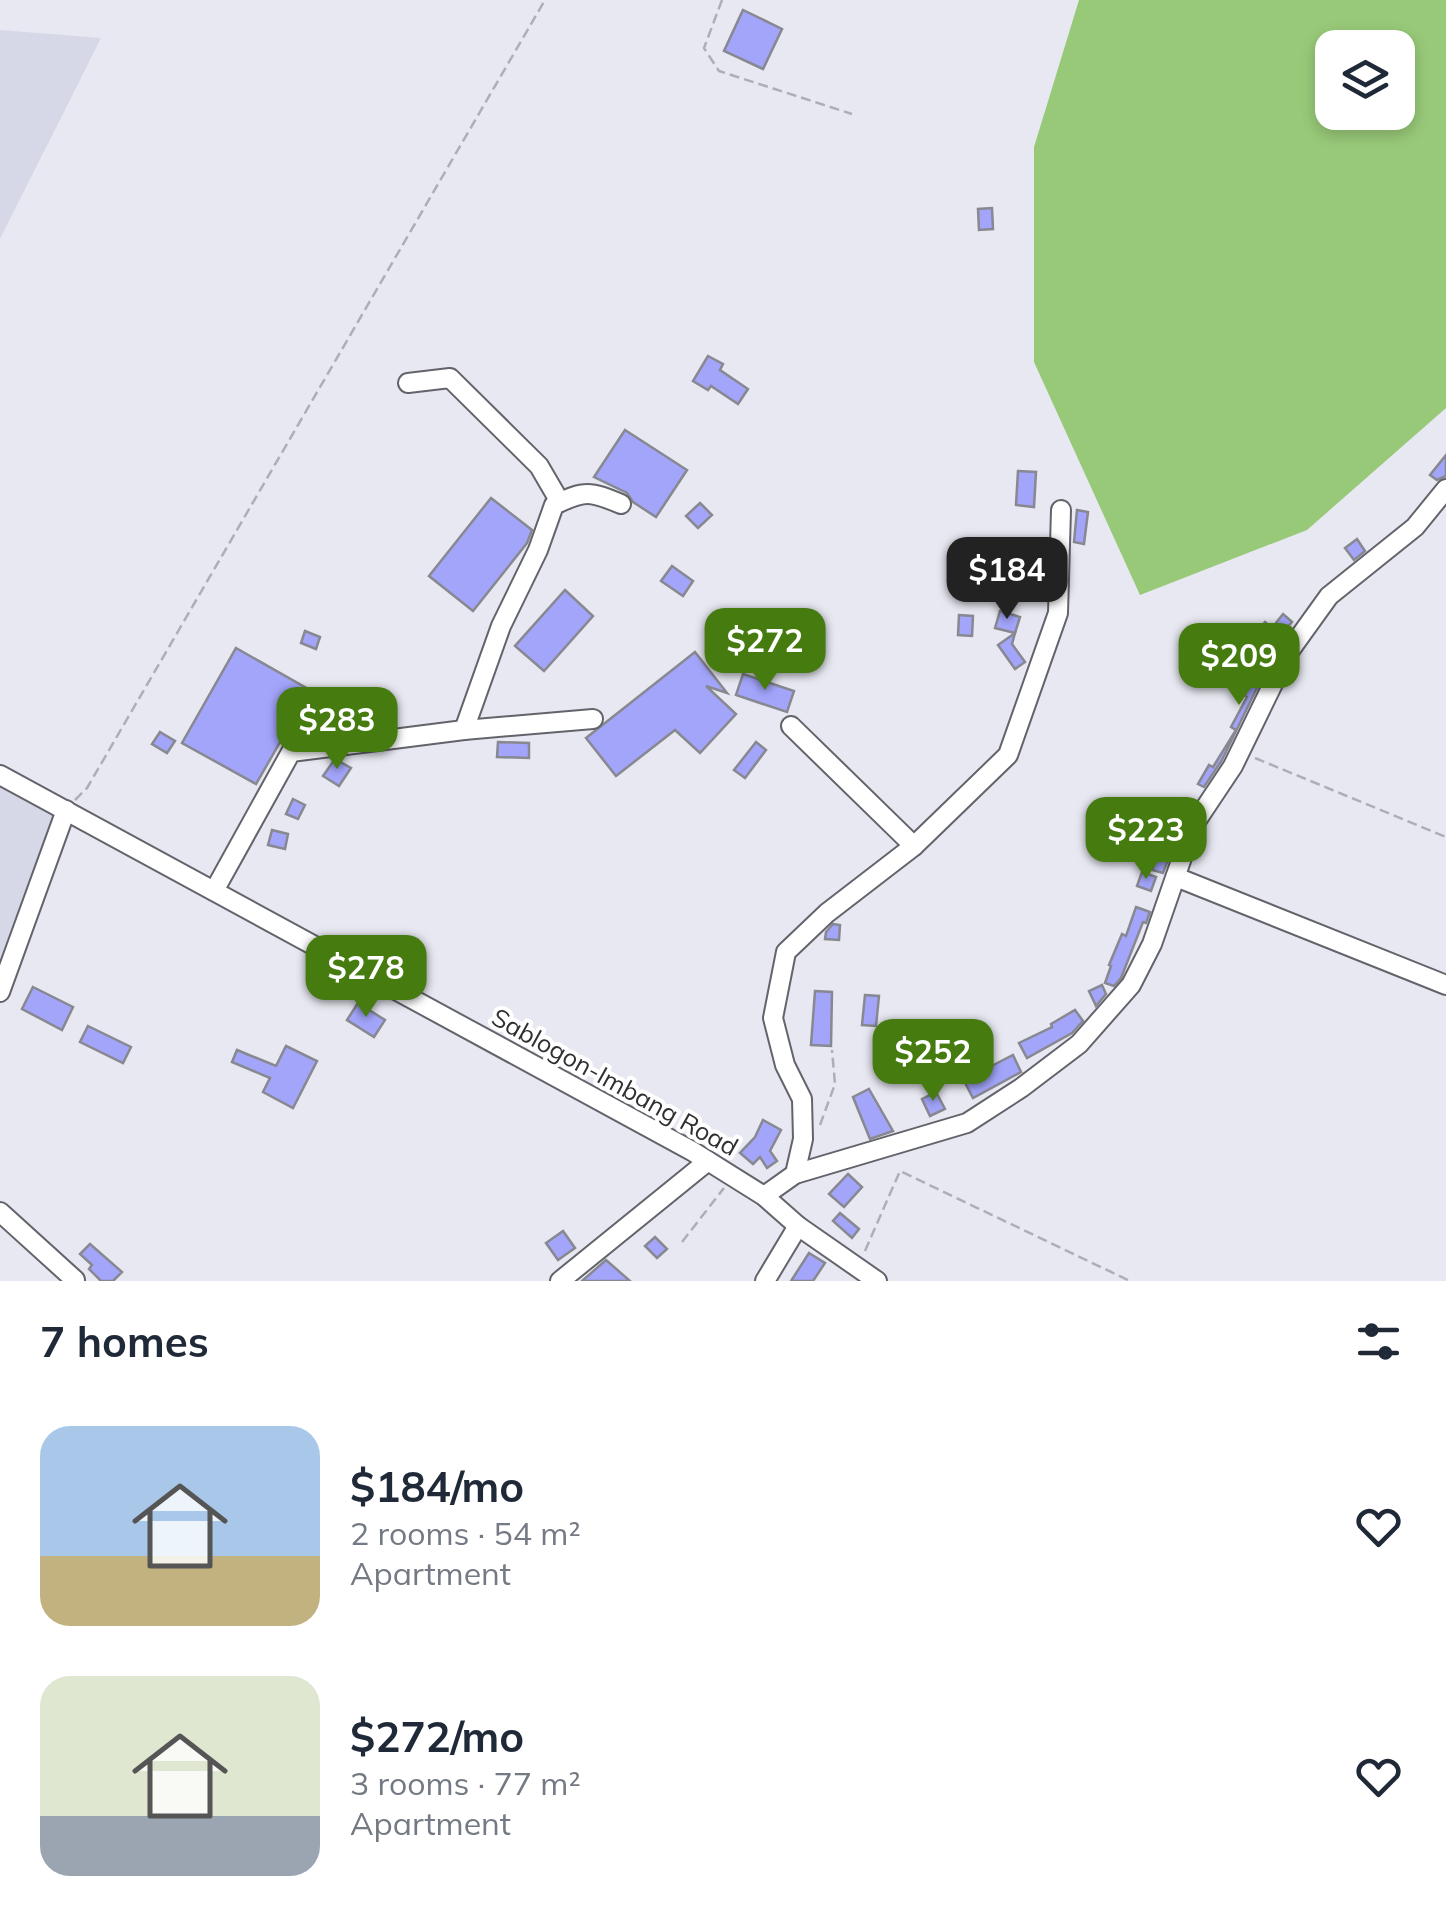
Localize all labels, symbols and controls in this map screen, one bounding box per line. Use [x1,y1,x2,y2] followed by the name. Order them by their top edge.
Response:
[1315,30,1415,130] map controls
[1315,30,1415,130] button: layers
[948,537,1066,622] pin: $184
[969,549,1045,589] text: $184
[706,608,824,693] pin: $272
[727,620,803,660] text: $272
[1180,623,1298,708] pin: $209
[1201,635,1277,675] text: $209
[278,687,396,772] pin: $283
[299,699,375,739] text: $283
[1087,797,1205,882] pin: $223
[1108,809,1184,849] text: $223
[307,935,425,1020] pin: $278
[328,947,404,987] text: $278
[487,1001,744,1162] street label: Sablogon-Imbang Road
[874,1019,992,1104] pin: $252
[895,1031,971,1071] text: $252
[1351,1314,1406,1369] icon: filters
[40,1315,209,1368] text: 7 homes
[350,1460,524,1513] text: $184/mo
[120,1466,240,1586] icon: home
[1351,1499,1406,1554] icon: heart
[350,1513,581,1553] text: 2 rooms · 54 m²
[350,1553,511,1593] text: Apartment
[350,1710,524,1763] text: $272/mo
[120,1716,240,1836] icon: home
[1351,1749,1406,1804] icon: heart
[350,1763,581,1803] text: 3 rooms · 77 m²
[350,1803,511,1843] text: Apartment

